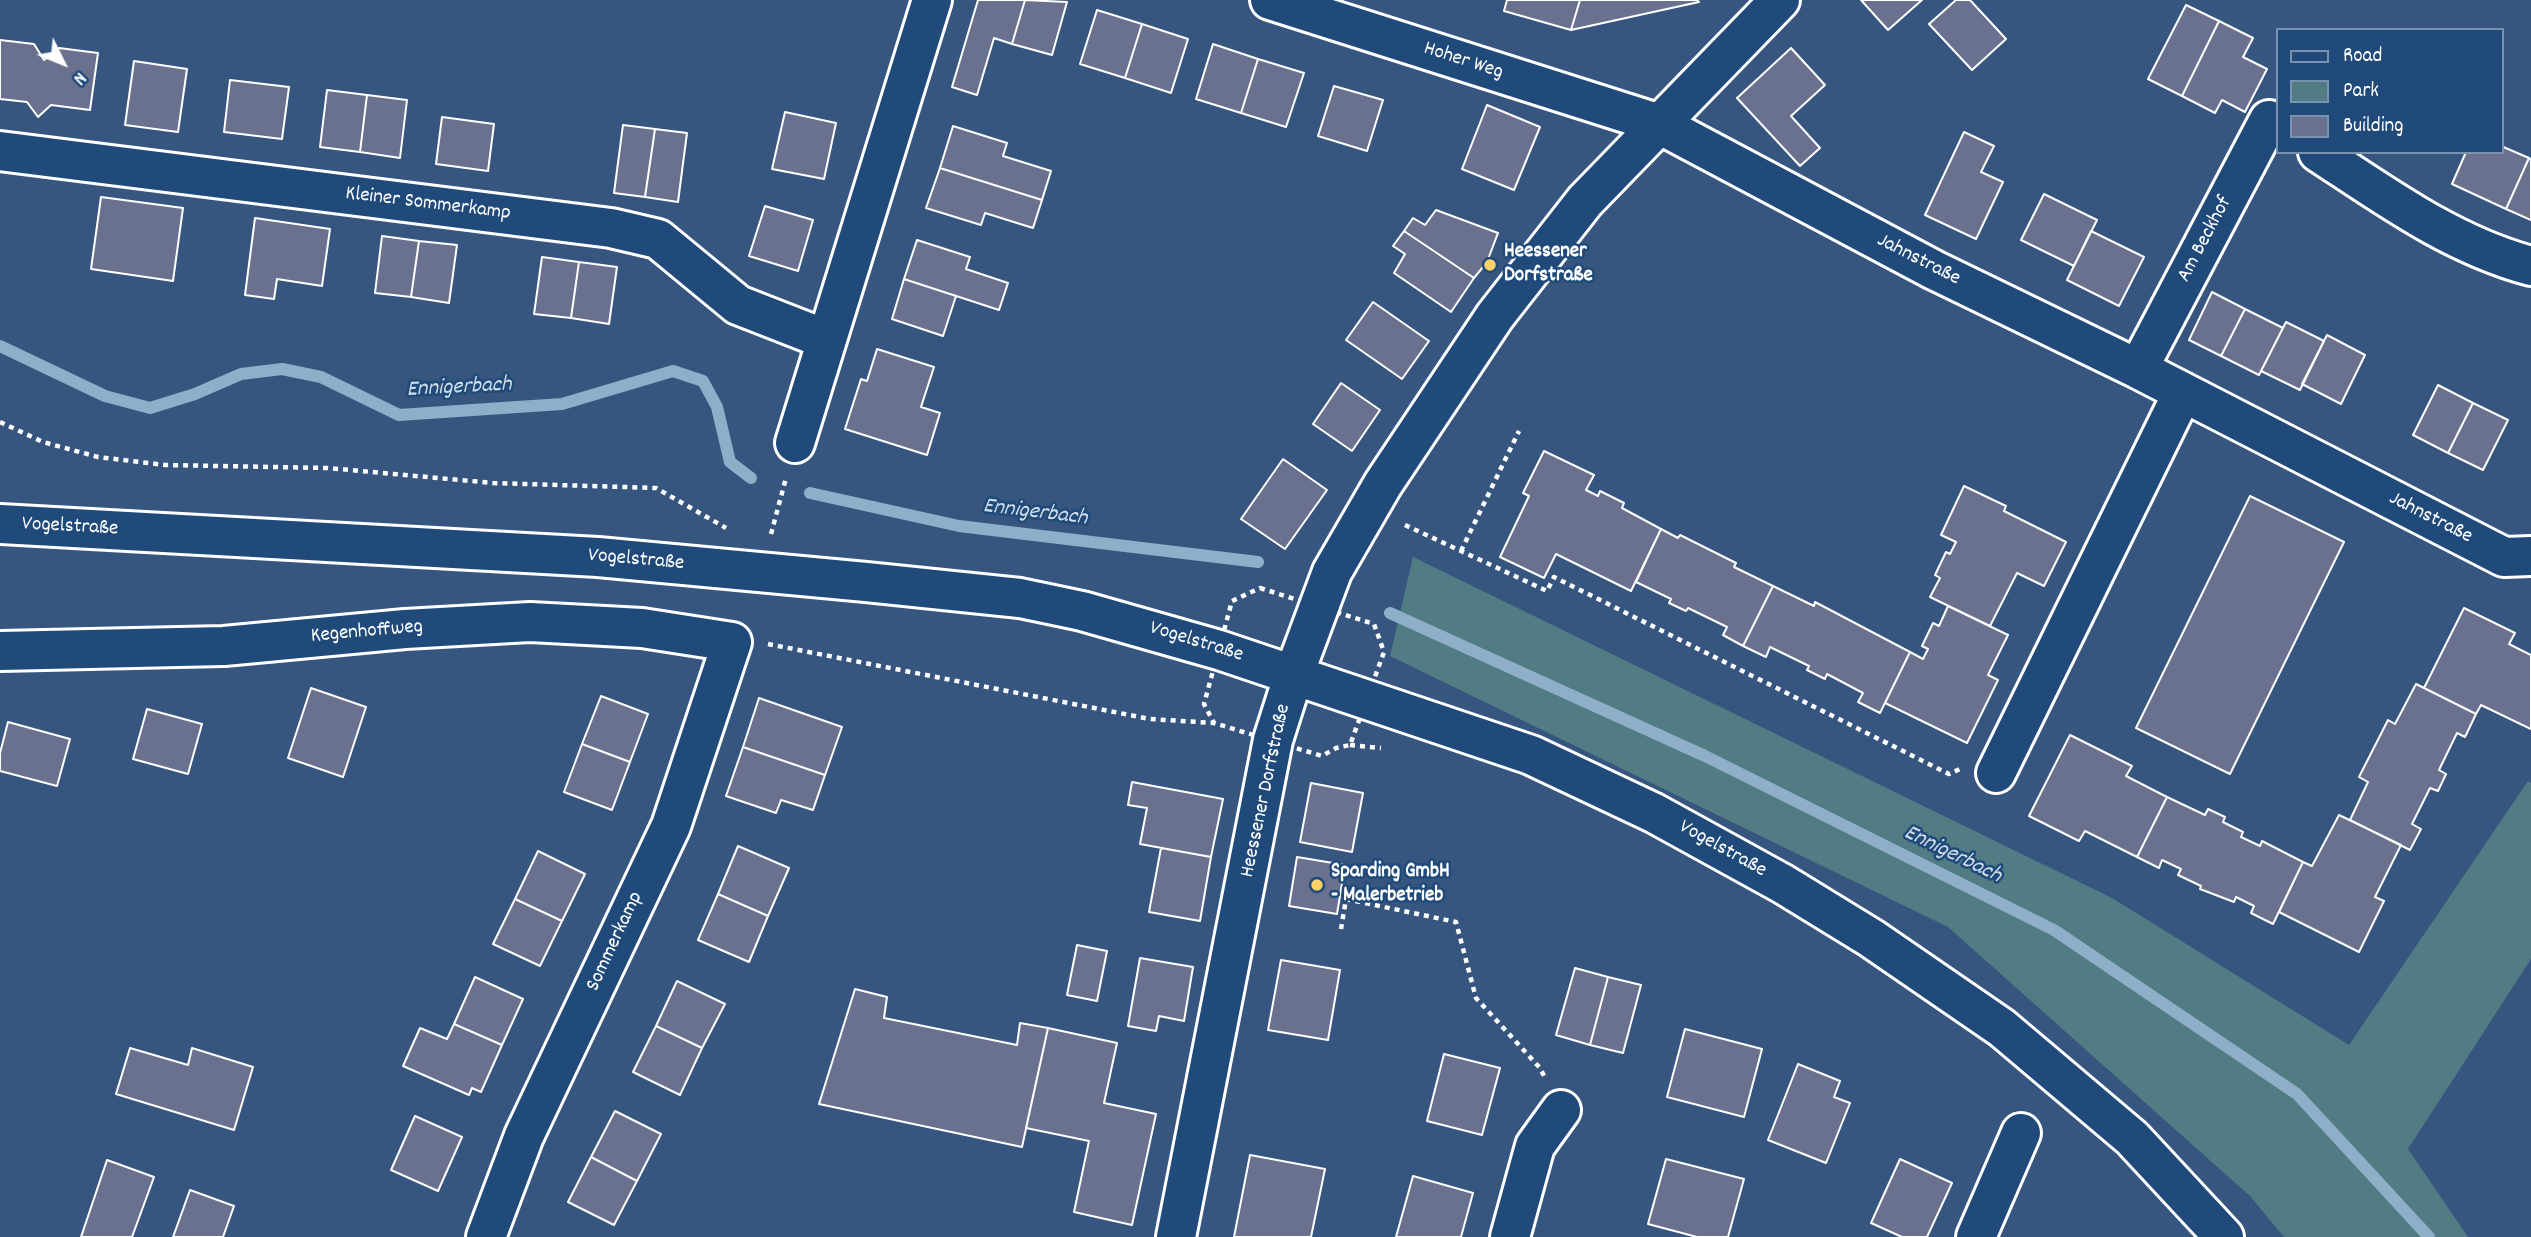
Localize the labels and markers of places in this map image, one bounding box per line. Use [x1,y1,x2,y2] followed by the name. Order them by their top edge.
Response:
[1504,240,1593,290] place label: Heessener Dorfstraße
[1482,257,1498,273] marker: Heessener Dorfstraße
[1331,860,1450,910] place label: Sparding GmbH - Malerbetrieb
[1309,877,1325,893] marker: Sparding GmbH - Malerbetrieb

